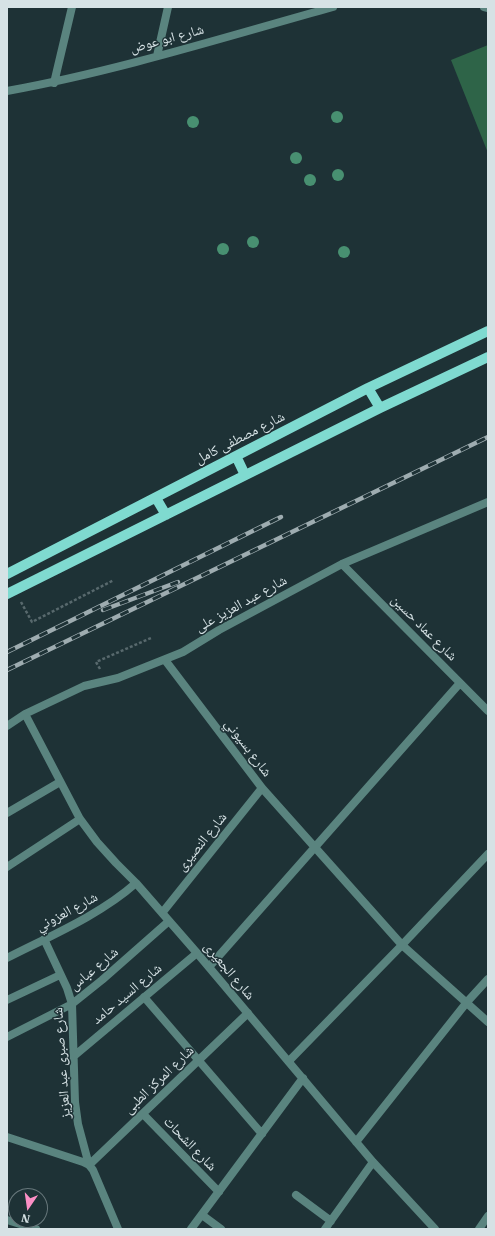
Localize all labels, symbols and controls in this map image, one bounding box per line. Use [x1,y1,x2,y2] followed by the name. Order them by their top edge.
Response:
[128,21,206,57] street label: شارع ابو عوض
[192,408,288,468] street label: شارع مصطفى كامل
[192,572,290,636] street label: شارع عبد العزيز على
[387,591,461,665] street label: شارع عماد حسين
[221,716,275,780] street label: شارع بسيوني
[173,809,231,875] street label: شارع النصيرى
[33,889,101,935] street label: شارع العزوني
[200,939,258,1003] street label: شارع الجعيرى
[66,944,122,994] street label: شارع عباس
[89,960,165,1028] street label: شارع السيد حامد
[50,1007,74,1119] street label: شارع صبرى عبد العزيز
[120,1042,198,1118] street label: شارع المركز الطبى
[160,1113,220,1175] street label: شارع الشحات
[8,1188,48,1228] north arrow
[20,1211,31,1227] text: N

